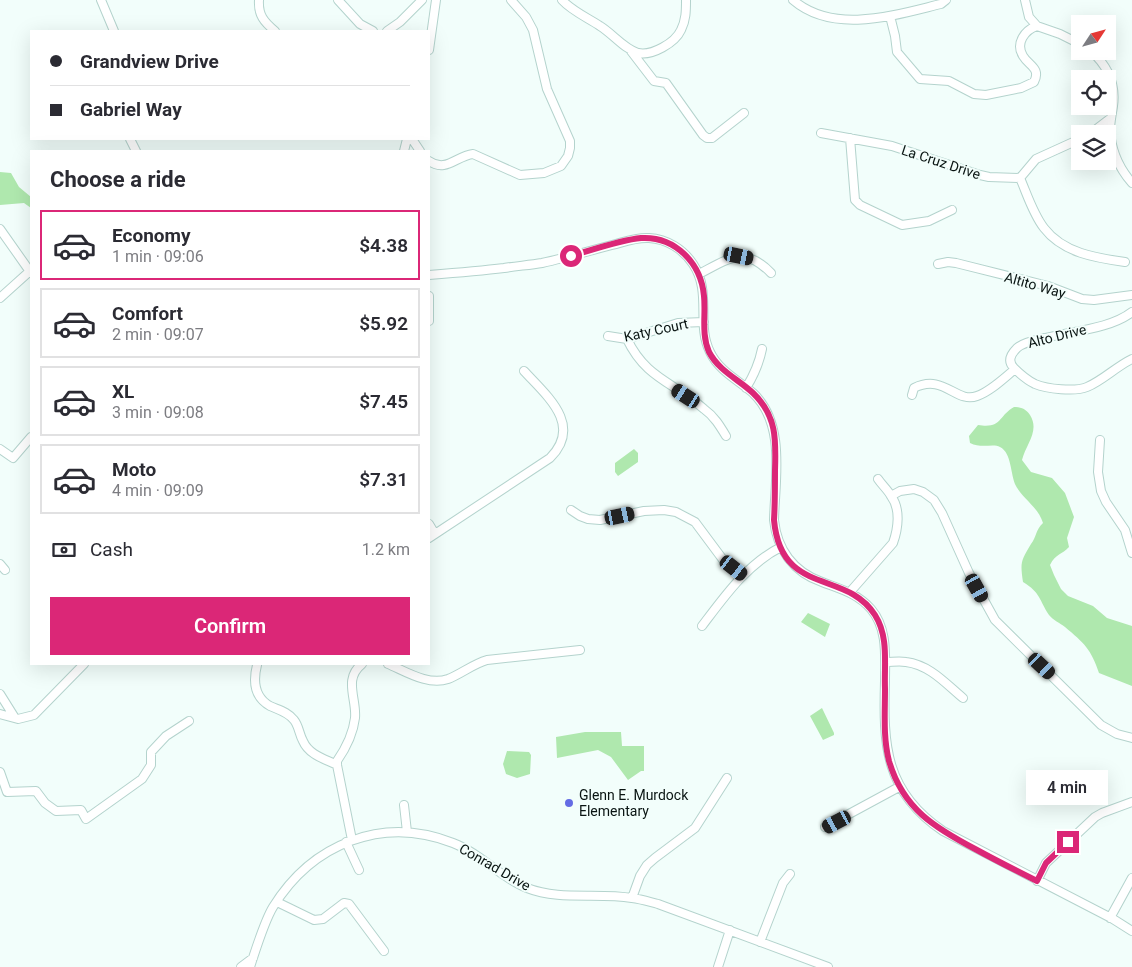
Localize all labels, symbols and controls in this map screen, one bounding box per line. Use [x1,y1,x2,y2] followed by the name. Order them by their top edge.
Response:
[1071,15,1116,60] north arrow
[1071,15,1116,170] map controls
[80,50,219,73] text: Grandview Drive
[1071,70,1116,115] button: locate
[80,98,182,121] text: Gabriel Way
[1071,125,1116,170] button: layers
[899,142,983,182] street label: La Cruz Drive
[50,167,186,192] text: Choose a ride
[52,223,97,268] icon: car
[112,224,191,247] text: Economy
[359,234,408,257] text: $4.38
[560,245,582,267] route start
[722,246,755,266] car
[112,247,204,266] text: 1 min · 09:06
[1003,269,1068,301] street label: Altito Way
[52,301,97,346] icon: car
[112,302,183,325] text: Comfort
[359,312,408,335] text: $5.92
[622,315,690,345] street label: Katy Court
[1026,321,1088,351] street label: Alto Drive
[112,325,204,344] text: 2 min · 09:07
[52,379,97,424] icon: car
[112,380,134,403] text: XL
[669,382,702,410] car
[359,390,408,413] text: $7.45
[112,403,204,422] text: 3 min · 09:08
[52,457,97,502] icon: car
[112,458,156,481] text: Moto
[359,468,408,491] text: $7.31
[112,481,204,500] text: 4 min · 09:09
[603,506,636,526] car
[50,536,78,564] icon: cash
[90,538,133,561] text: Cash
[362,540,410,559] text: 1.2 km
[717,553,750,583] car
[963,571,990,605] car
[50,597,410,655] button: Confirm
[1025,650,1058,682] car
[1027,770,1109,804] callout: 4 min
[1047,778,1087,797] text: 4 min
[579,787,689,819] place label: Glenn E. Murdock Elementary
[563,797,575,809] marker: Glenn E. Murdock Elementary
[820,808,853,836] car
[1057,831,1079,853] route end
[456,840,534,894] street label: Conrad Drive

